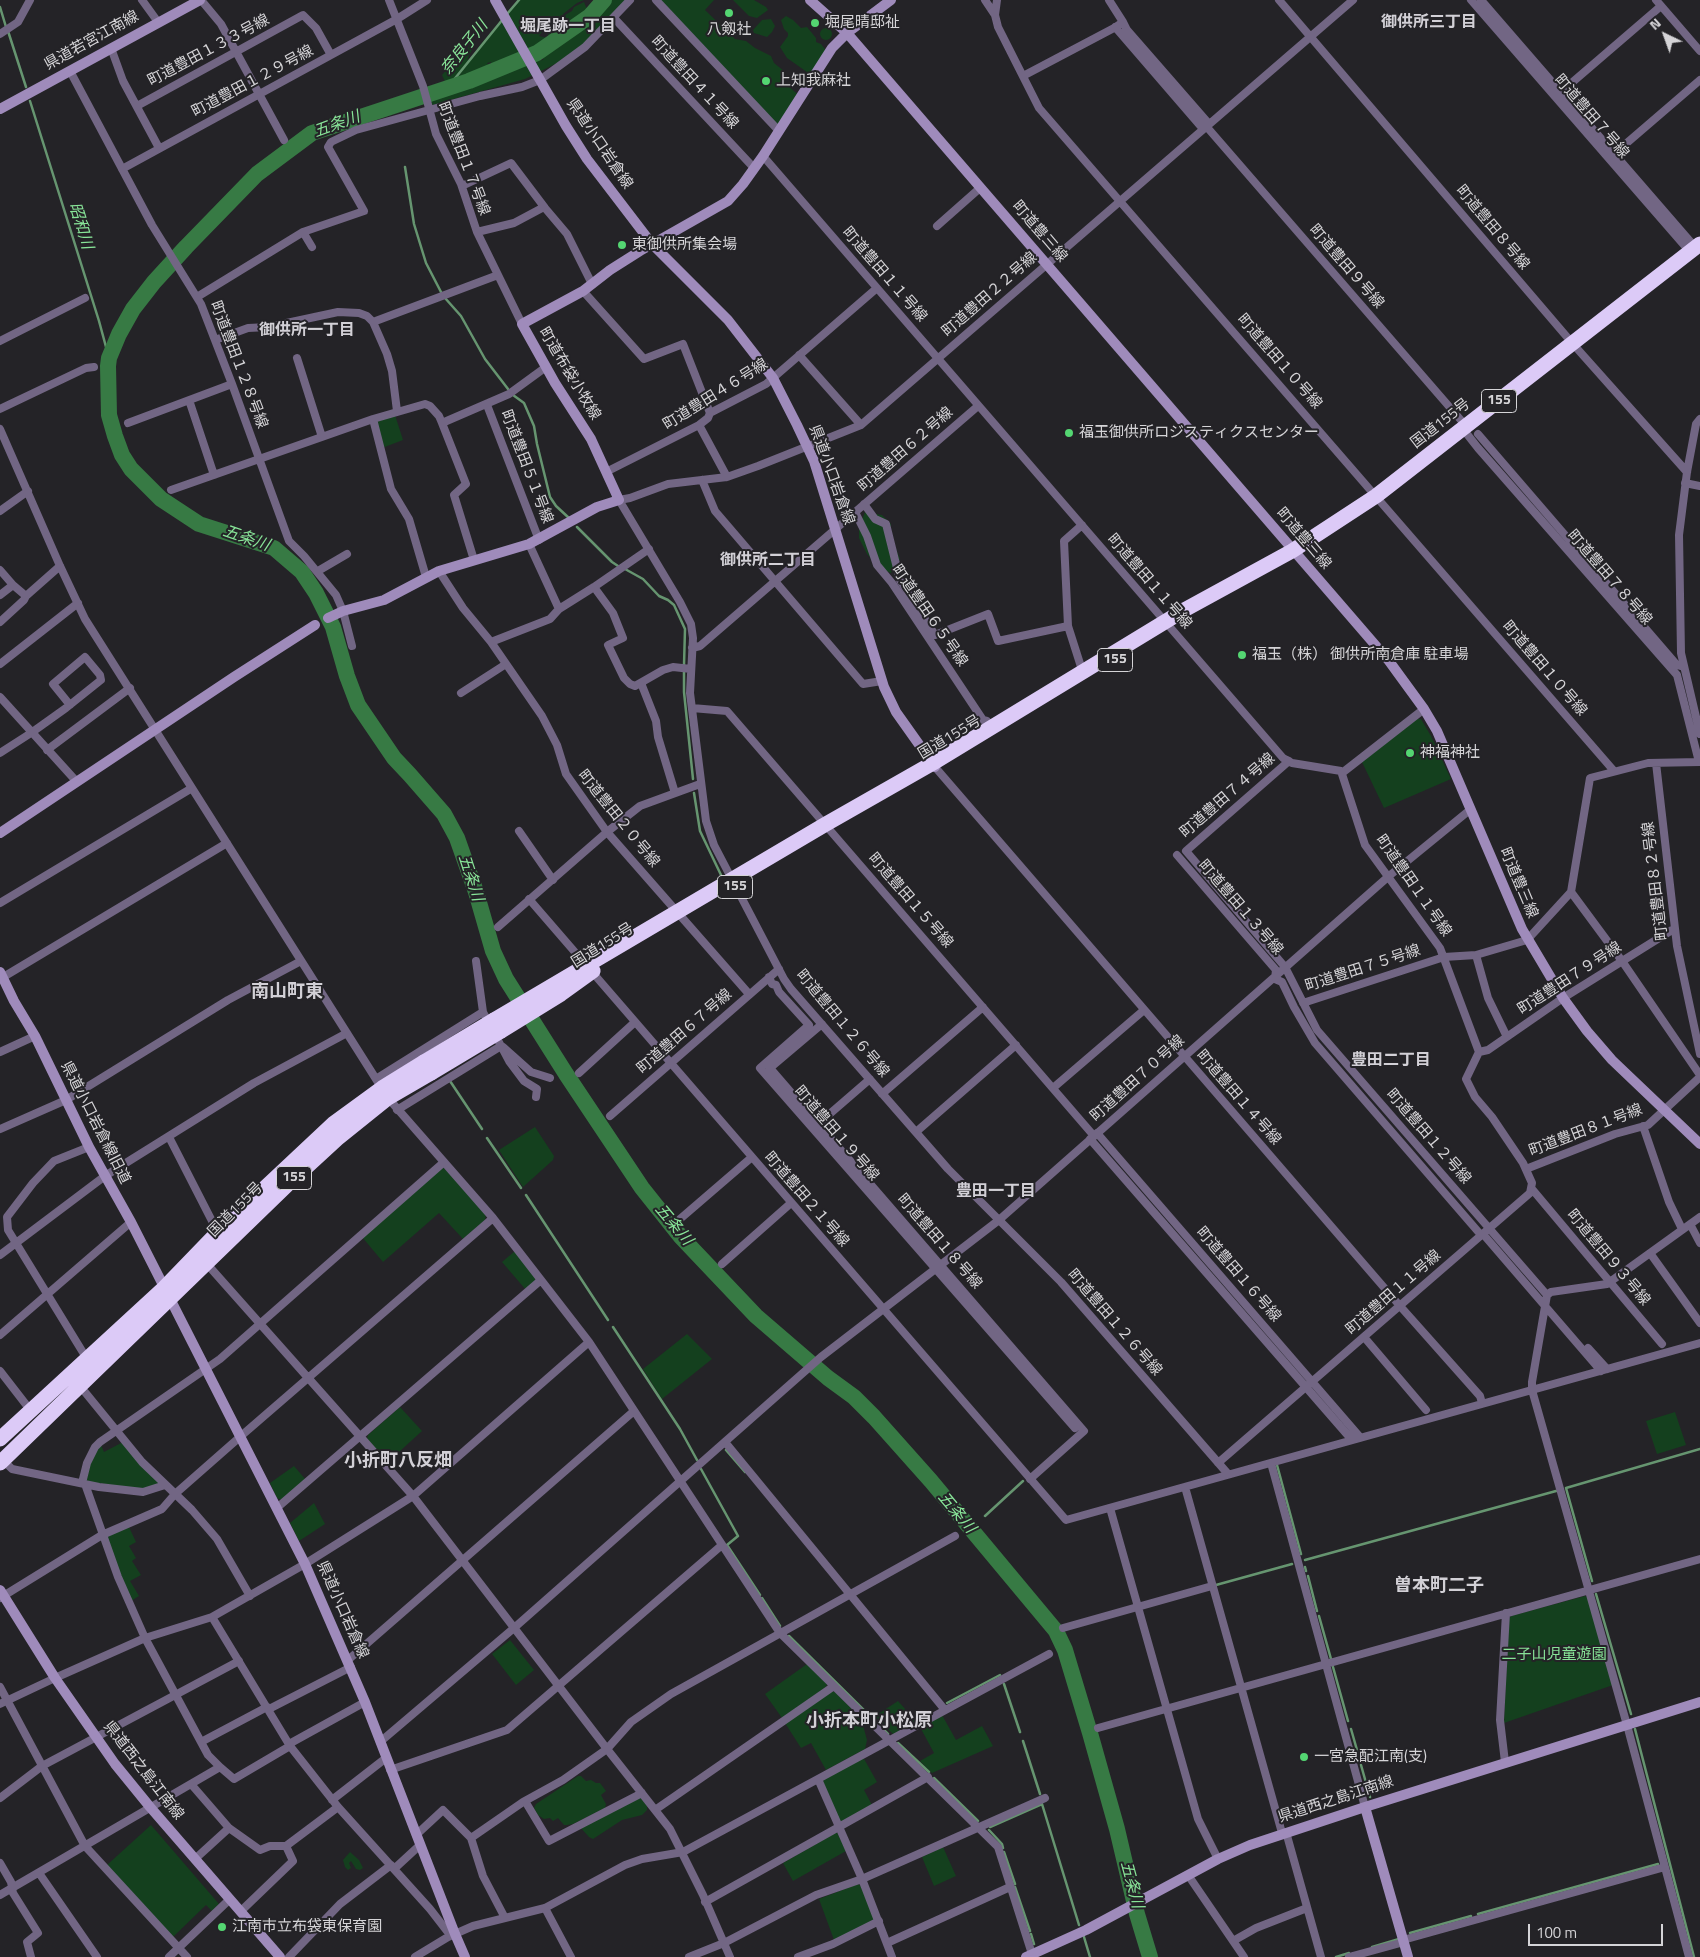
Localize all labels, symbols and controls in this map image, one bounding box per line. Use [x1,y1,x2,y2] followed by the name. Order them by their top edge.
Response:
[723,7,735,19] marker: 八剱社
[42,8,142,74] street label: 県道若宮江南線
[1640,10,1690,60] north arrow
[145,11,273,91] street label: 町道豊田１３３号線
[1644,12,1665,35] text: N
[1381,13,1477,33] district label: 御供所三丁目
[825,14,900,32] place label: 堀尾晴邸祉
[437,17,493,79] water label: 奈良子川
[520,17,616,37] district label: 堀尾跡一丁目
[809,17,821,29] marker: 堀尾晴邸祉
[707,21,751,39] place label: 八剱社
[646,33,742,133] street label: 町道豊田４１号線
[189,42,317,122] street label: 町道豊田１２９号線
[1550,71,1632,163] street label: 町道豊田７号線
[776,72,851,90] place label: 上知我麻社
[760,75,772,87] marker: 上知我麻社
[562,95,636,193] street label: 県道小口岩倉線
[433,100,493,218] street label: 町道豊田１７号線
[311,108,363,142] water label: 五条川
[1451,182,1533,274] street label: 町道豊田８号線
[1008,198,1070,266] street label: 町道豊三線
[64,200,96,252] water label: 昭和川
[1305,221,1387,313] street label: 町道豊田９号線
[838,224,930,326] street label: 町道豊田１１号線
[632,236,737,254] place label: 東御供所集会場
[616,239,628,251] marker: 東御供所集会場
[939,249,1041,341] street label: 町道豊田２２号線
[205,299,271,431] street label: 町道豊田１２８号線
[1233,311,1325,413] street label: 町道豊田１０号線
[259,321,355,341] district label: 御供所一丁目
[534,324,604,424] street label: 町道布袋小牧線
[660,356,772,434] street label: 町道豊田４６号線
[1482,390,1516,412] road number: 155
[1408,395,1474,453] street label: 国道155号
[855,404,957,496] street label: 町道豊田６２号線
[496,408,556,526] street label: 町道豊田５１号線
[805,423,857,527] street label: 県道小口岩倉線
[1079,424,1319,442] place label: 福玉御供所ロジスティクスセンター
[1063,427,1075,439] marker: 福玉御供所ロジスティクスセンター
[1272,505,1334,573] street label: 町道豊三線
[220,522,272,556] water label: 五条川
[1563,527,1655,629] street label: 町道豊田７８号線
[1103,531,1195,633] street label: 町道豊田１１号線
[720,551,816,571] district label: 御供所二丁目
[887,562,971,670] street label: 町道豊田６５号線
[1498,618,1590,720] street label: 町道豊田１０号線
[1252,646,1469,664] place label: 福玉（株） 御供所南倉庫 駐車場
[1098,648,1132,672] road number: 155
[1236,649,1248,661] marker: 福玉（株） 御供所南倉庫 駐車場
[915,712,985,764] street label: 国道155号
[1420,744,1480,762] place label: 神福神社
[1404,747,1416,759] marker: 神福神社
[1177,750,1279,842] street label: 町道豊田７４号線
[573,767,663,871] street label: 町道豊田２０号線
[1640,820,1672,942] street label: 町道豊田８２号線
[1371,832,1455,940] street label: 町道豊田１１号線
[1495,845,1541,921] street label: 町道豊三線
[864,850,956,952] street label: 町道豊田１５号線
[453,852,487,904] water label: 五条川
[1194,857,1286,959] street label: 町道豊田１３号線
[718,876,752,899] road number: 155
[568,920,638,972] street label: 国道155号
[1515,939,1625,1019] street label: 町道豊田７９号線
[1303,942,1423,996] street label: 町道豊田７５号線
[792,967,892,1081] street label: 町道豊田１２６号線
[251,982,323,1004] district label: 南山町東
[634,986,736,1078] street label: 町道豊田６７号線
[1087,1032,1189,1126] street label: 町道豊田７０号線
[1192,1047,1284,1149] street label: 町道豊田１４号線
[1351,1051,1431,1071] district label: 豊田二丁目
[56,1059,134,1187] street label: 県道小口岩倉線旧道
[790,1083,882,1185] street label: 町道豊田１９号線
[1382,1086,1474,1188] street label: 町道豊田１２号線
[1527,1101,1645,1161] street label: 町道豊田８１号線
[760,1149,852,1251] street label: 町道豊田２１号線
[276,1166,312,1190] road number: 155
[205,1179,267,1241] street label: 国道155号
[956,1182,1036,1202] district label: 豊田一丁目
[893,1191,985,1293] street label: 町道豊田１８号線
[650,1200,696,1250] water label: 五条川
[1563,1206,1653,1310] street label: 町道豊田９３号線
[1192,1224,1284,1326] street label: 町道豊田１６号線
[1343,1247,1445,1339] street label: 町道豊田１１号線
[1063,1266,1165,1380] street label: 町道豊田１２６号線
[344,1451,452,1473] district label: 小折町八反畑
[933,1488,979,1538] water label: 五条川
[312,1558,372,1662] street label: 県道小口岩倉線
[1394,1576,1484,1598] district label: 曽本町二子
[1502,1646,1606,1664] park label: 二子山児童遊園
[806,1711,932,1733] district label: 小折本町小松原
[99,1718,187,1824] street label: 県道西之島江南線
[1314,1748,1427,1766] place label: 一宮急配江南(支)
[1298,1751,1310,1763] marker: 一宮急配江南(支)
[1276,1773,1396,1827] street label: 県道西之島江南線
[1116,1859,1146,1911] water label: 五条川
[1530,1914,1665,1946] scale bar
[232,1918,382,1936] place label: 江南市立布袋東保育園
[216,1921,228,1933] marker: 江南市立布袋東保育園
[1536,1921,1577,1944] text: 100 m

